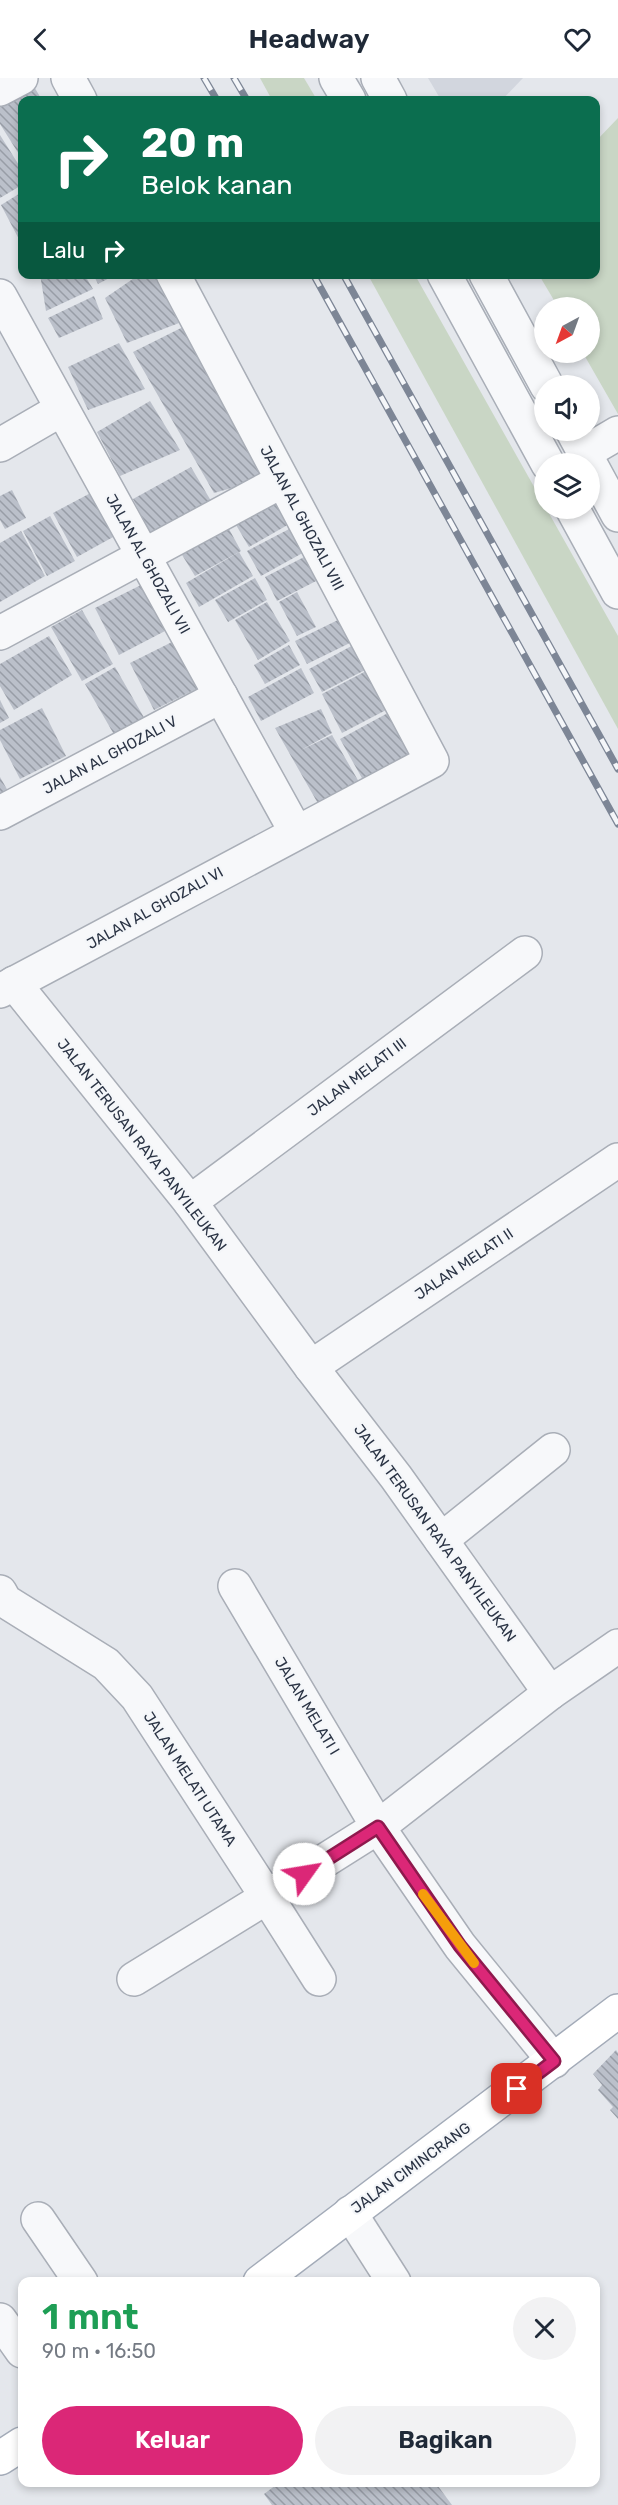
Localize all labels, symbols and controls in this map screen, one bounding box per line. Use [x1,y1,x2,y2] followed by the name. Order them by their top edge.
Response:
[24,23,57,56] icon: back
[248,23,370,55] text: Headway
[561,23,594,56] icon: heart
[141,118,244,168] text: 20 m
[42,120,120,198] icon: right
[141,169,293,201] text: Belok kanan
[97,234,130,267] icon: right
[42,237,85,264] text: Lalu
[534,297,600,363] north arrow
[534,297,600,519] map controls
[534,375,600,441] button: sound
[256,443,348,593] street label: JALAN AL GHOZALI VIII
[534,453,600,519] button: layers
[102,491,194,637] street label: JALAN AL GHOZALI VII
[40,712,180,798] street label: JALAN AL GHOZALI V
[84,863,226,953] street label: JALAN AL GHOZALI VI
[304,1034,410,1120] street label: JALAN MELATI III
[53,1035,231,1255] street label: JALAN TERUSAN RAYA PANYILEUKAN
[411,1224,517,1304] street label: JALAN MELATI II
[350,1421,520,1645] street label: JALAN TERUSAN RAYA PANYILEUKAN
[271,1654,343,1758] street label: JALAN MELATI I
[140,1708,240,1850] street label: JALAN MELATI UTAMA
[272,1842,336,1906] position arrow
[491,2063,542,2114] pin
[500,2072,533,2105] icon: arrive
[348,2119,474,2217] street label: JALAN CIMINCRANG
[42,2295,139,2338] text: 1 mnt
[513,2297,576,2360] button: close
[42,2339,156,2363] text: 90 m · 16:50
[42,2406,303,2475] button: Keluar
[315,2406,576,2475] button: Bagikan

